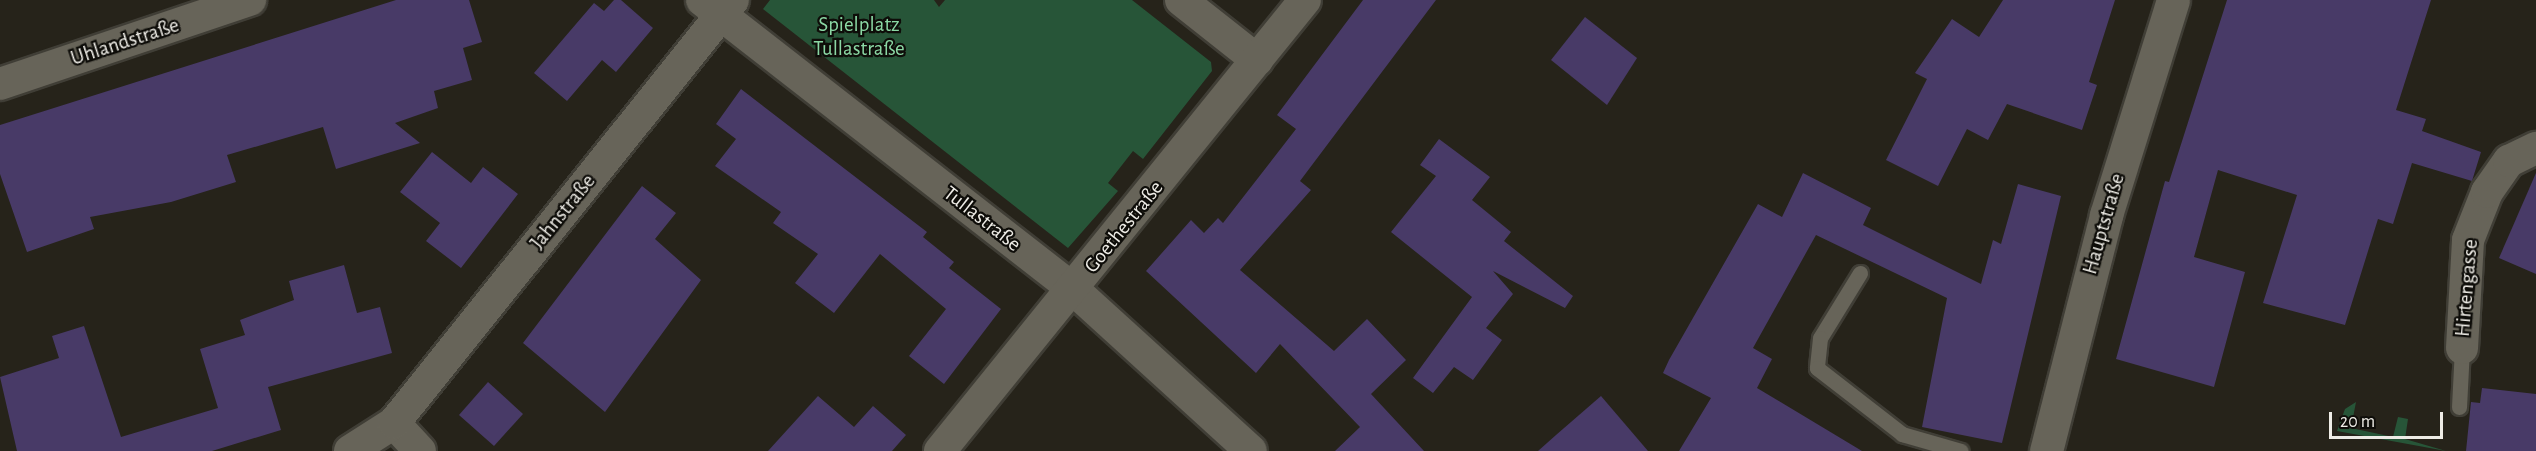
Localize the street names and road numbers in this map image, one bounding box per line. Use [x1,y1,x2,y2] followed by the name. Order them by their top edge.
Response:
[68,13,182,71] street label: Uhlandstraße
[525,169,601,255] street label: Jahnstraße
[2078,171,2130,277] street label: Hauptstraße
[1079,176,1169,278] street label: Goethestraße
[938,181,1026,257] street label: Tullastraße
[2450,238,2484,338] street label: Hirtengasse

